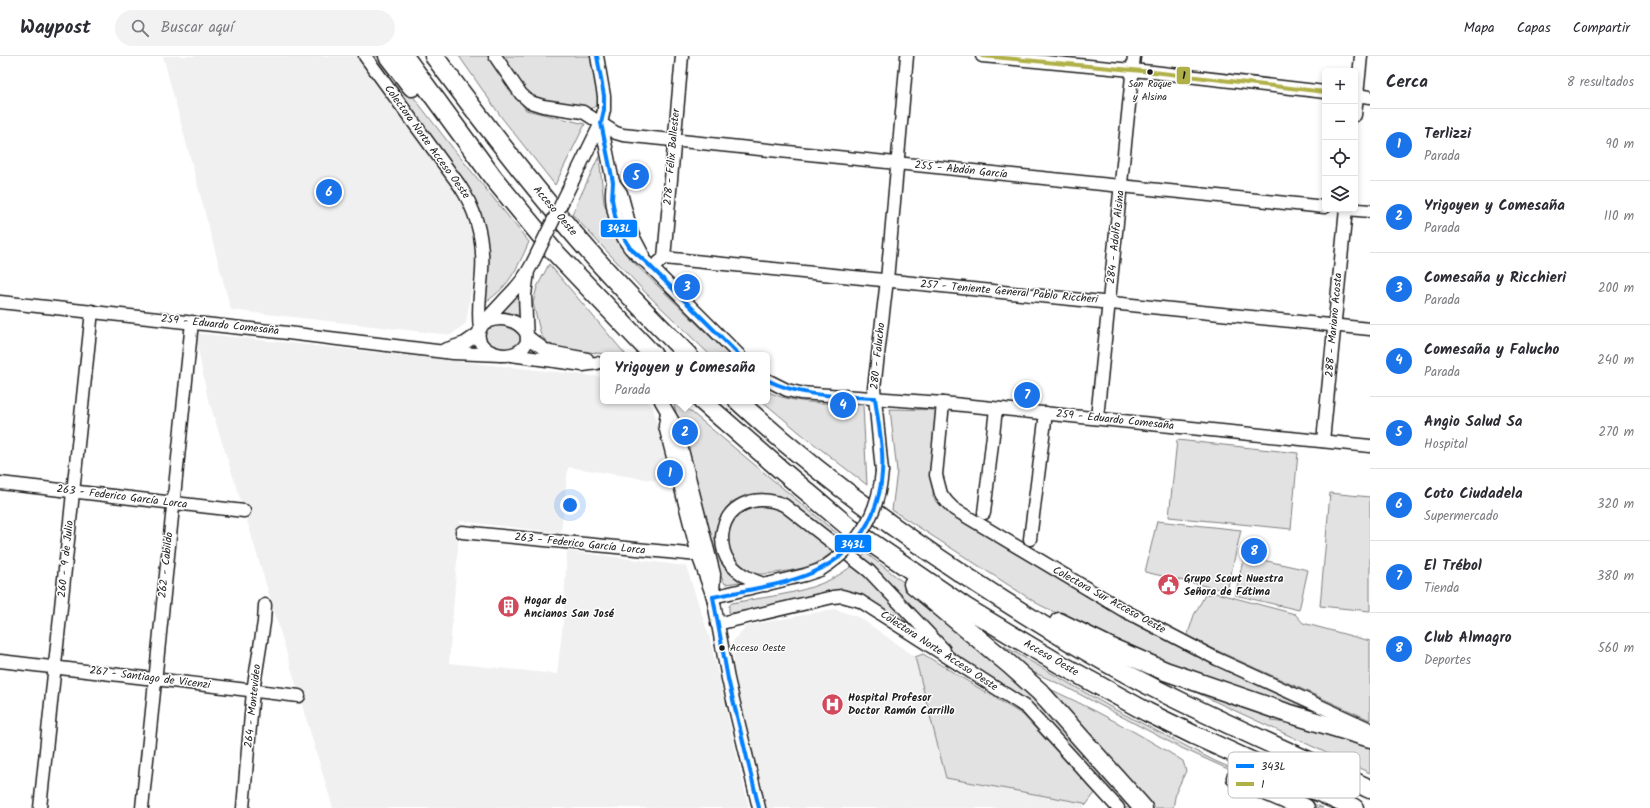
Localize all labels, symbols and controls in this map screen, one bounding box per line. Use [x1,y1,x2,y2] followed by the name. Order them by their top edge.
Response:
[115,10,395,46] search box
[20,13,91,43] text: Waypost
[161,16,234,40] text: Buscar aquí
[129,17,151,39] icon: search
[1464,17,1495,39] text: Mapa
[1517,17,1551,39] text: Capas
[1573,17,1630,39] text: Compartir
[1176,66,1191,85] line badge: 1
[1145,67,1155,77] marker: San Roque y Alsina
[1182,67,1186,85] text: 1
[1322,68,1358,212] map controls
[1322,68,1358,104] button: +
[1386,69,1428,96] text: Cerca
[1567,72,1634,93] text: 8 resultados
[1128,76,1172,105] place label: San Roque y Alsina
[379,81,475,203] street label: Colectora Norte Acceso Oeste
[1322,104,1358,140] button: −
[659,107,685,206] street label: 278 - Félix Ballester
[1424,122,1471,146] text: Terlizzi
[1397,134,1401,155] text: 1
[1606,134,1634,155] text: 90 m
[1322,140,1358,176] button: locate
[1424,146,1460,167] text: Parada
[914,156,1008,184] street label: 255 - Abdón García
[623,161,649,191] pin: 5
[1322,176,1358,212] button: layers
[316,177,342,207] pin: 6
[528,182,582,240] street label: Acceso Oeste
[1102,189,1130,285] street label: 284 - Adolfo Alsina
[1424,194,1565,218] text: Yrigoyen y Comesaña
[1395,206,1403,227] text: 2
[1604,206,1634,227] text: 110 m
[1424,218,1460,239] text: Parada
[600,219,638,238] line badge: 343L
[606,220,631,238] text: 343L
[1424,266,1566,290] text: Comesaña y Ricchieri
[674,272,700,302] pin: 3
[1320,272,1348,378] street label: 288 - Mariano Acosta
[919,275,1099,309] street label: 257 - Teniente General Pablo Riccheri
[1395,278,1403,299] text: 3
[1598,278,1634,299] text: 200 m
[1424,290,1460,311] text: Parada
[160,310,280,340] street label: 259 - Eduardo Comesaña
[866,322,890,390] street label: 280 - Falucho
[1424,338,1559,362] text: Comesaña y Falucho
[1395,350,1403,371] text: 4
[1597,350,1634,371] text: 240 m
[600,352,770,404] popup
[615,356,755,380] text: Yrigoyen y Comesaña
[1424,362,1460,383] text: Parada
[615,380,651,401] text: Parada
[1014,380,1040,410] pin: 7
[830,390,856,420] pin: 4
[1055,405,1175,435] street label: 259 - Eduardo Comesaña
[1424,410,1523,434] text: Angio Salud Sa
[672,417,698,447] pin: 2
[1396,422,1402,443] text: 5
[1598,422,1634,443] text: 270 m
[1424,434,1468,455] text: Hospital
[657,458,683,488] pin: 1
[56,480,188,514] street label: 263 - Federico García Lorca
[1424,482,1523,506] text: Coto Ciudadela
[1395,494,1403,515] text: 6
[1597,494,1634,515] text: 320 m
[560,495,580,515] your location
[1424,506,1498,527] text: Supermercado
[53,520,79,598] street label: 260 - 9 de Julio
[514,528,646,560] street label: 263 - Federico García Lorca
[154,531,178,599] street label: 262 - Cabildo
[834,534,872,553] line badge: 343L
[840,536,865,554] text: 343L
[1241,536,1267,566] pin: 8
[1424,554,1482,578] text: El Trébol
[1049,561,1169,639] street label: Colectora Sur Acceso Oeste
[1396,566,1402,587] text: 7
[1597,566,1634,587] text: 380 m
[1184,570,1284,601] place label: Grupo Scout Nuestra Señora de Fátima
[1155,572,1181,598] public building icon: Grupo Scout Nuestra Señora de Fátima
[1424,578,1459,599] text: Tienda
[524,592,615,623] place label: Hogar de Ancianos San José
[495,594,521,620] building icon: Hogar de Ancianos San José
[876,606,1002,696] street label: Colectora Norte Acceso Oeste
[1424,626,1512,650] text: Club Almagro
[1020,635,1082,681] street label: Acceso Oeste
[1395,638,1403,659] text: 8
[1598,638,1634,659] text: 560 m
[730,640,786,656] place label: Acceso Oeste
[717,643,727,653] marker: Acceso Oeste
[1424,650,1471,671] text: Deportes
[89,662,212,694] street label: 267 - Santiago de Vicenzi
[240,663,266,749] street label: 264 - Montevideo
[848,689,955,720] place label: Hospital Profesor Doctor Ramón Carrillo
[820,691,846,717] hospital icon: Hospital Profesor Doctor Ramón Carrillo
[1228,752,1360,798] legend
[1261,758,1286,776] text: 343L
[1261,776,1264,794] text: 1

